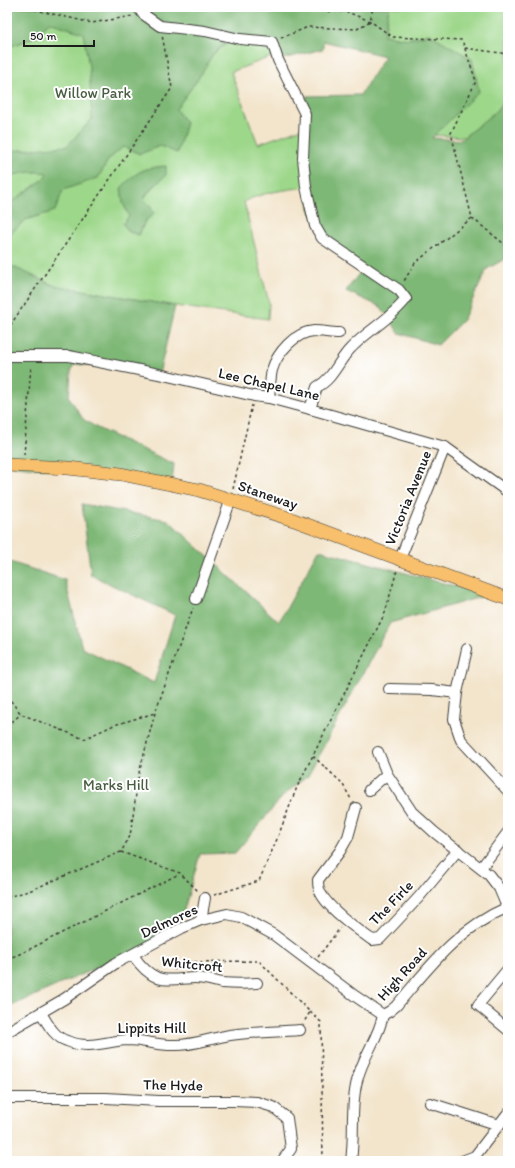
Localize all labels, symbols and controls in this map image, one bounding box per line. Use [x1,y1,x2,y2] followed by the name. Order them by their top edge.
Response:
[24,22,94,48] scale bar
[30,29,56,43] text: 50 m
[55,84,132,102] park label: Willow Park
[217,364,321,404] street label: Lee Chapel Lane
[381,448,435,548] street label: Victoria Avenue
[236,476,300,514] street label: Staneway
[83,776,150,794] park label: Marks Hill
[365,877,417,929] street label: The Firle
[138,900,201,942] street label: Delmores
[373,944,431,1004] street label: High Road
[160,952,224,976] street label: Whitcroft
[118,1019,187,1037] street label: Lippits Hill
[143,1075,203,1095] street label: The Hyde

